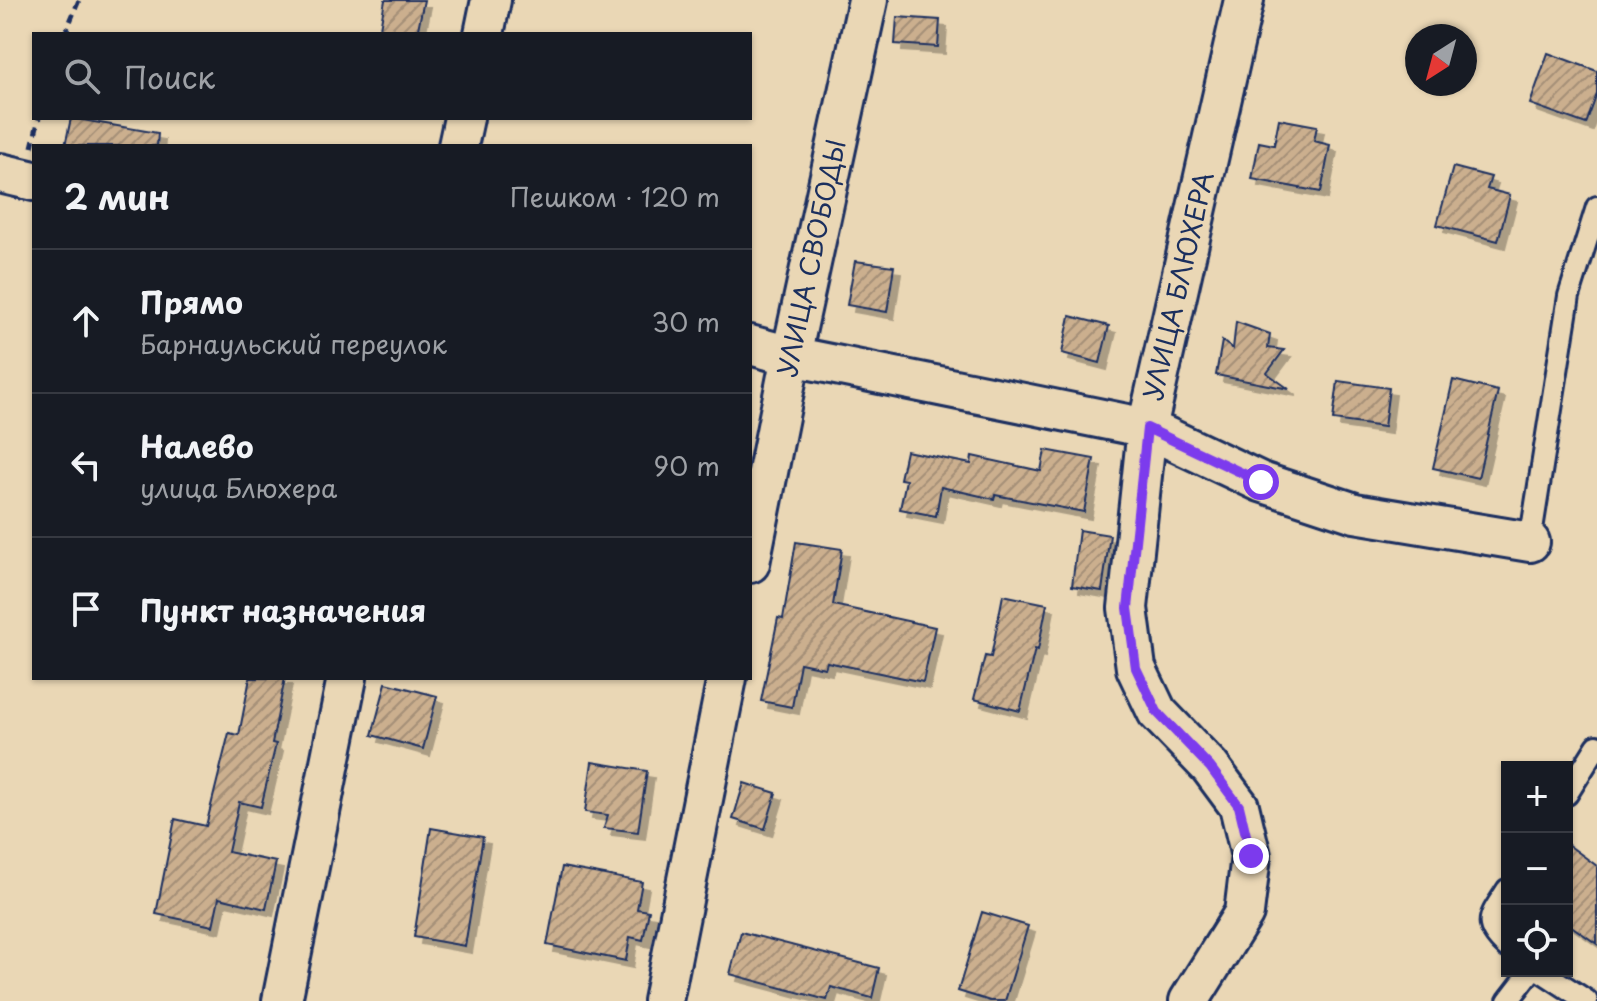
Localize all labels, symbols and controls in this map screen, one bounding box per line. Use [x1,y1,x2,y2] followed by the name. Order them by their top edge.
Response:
[1405,24,1477,96] north arrow
[32,32,752,120] search box
[60,54,104,98] icon: search
[124,54,215,99] text: Поиск
[766,135,855,380] street label: УЛИЦА СВОБОДЫ
[1132,168,1223,404] street label: УЛИЦА БЛЮХЕРА
[64,170,170,222] text: 2 мин
[510,177,720,216] text: Пешком · 120 m
[140,279,243,324] text: Прямо
[64,299,108,343] icon: ahead
[652,302,720,341] text: 30 m
[140,324,447,363] text: Барнаульский переулок
[140,423,254,468] text: Налево
[64,443,108,487] icon: left
[653,446,720,485] text: 90 m
[1243,464,1279,500] route start
[140,468,337,507] text: улица Блюхера
[64,587,108,631] icon: arrive
[140,587,426,632] text: Пункт назначения
[1501,761,1573,977] map controls
[1501,761,1573,833] button: +
[1501,833,1573,905] button: −
[1233,838,1269,874] route end
[1501,905,1573,977] button: locate

